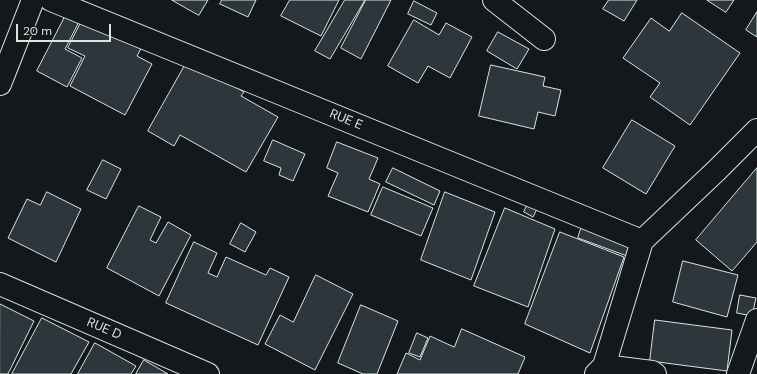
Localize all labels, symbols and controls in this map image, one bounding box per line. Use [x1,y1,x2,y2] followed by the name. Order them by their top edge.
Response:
[18,16,113,42] scale bar
[23,23,52,39] text: 20 m
[327,106,365,134] street label: RUE E
[84,315,124,343] street label: RUE D

